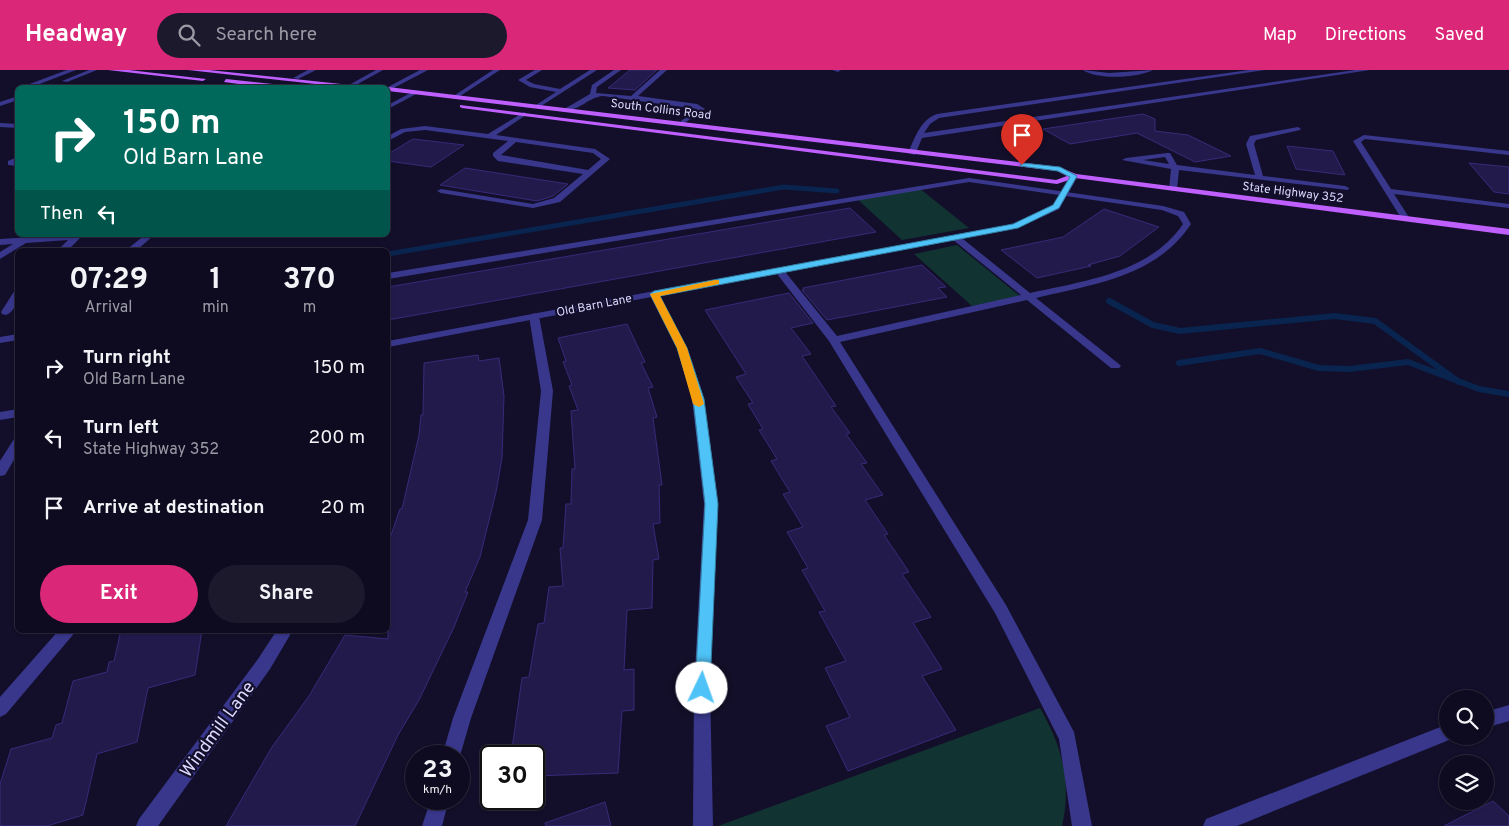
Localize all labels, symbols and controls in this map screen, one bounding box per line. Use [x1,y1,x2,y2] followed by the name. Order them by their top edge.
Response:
[157,13,507,58] search box
[25,20,127,50] text: Headway
[175,21,203,49] icon: search
[215,23,317,47] text: Search here
[1263,24,1297,47] text: Map
[1325,24,1407,47] text: Directions
[1435,24,1484,47] text: Saved
[610,96,712,124] street label: South Collins Road
[123,102,221,146] text: 150 m
[40,105,105,170] icon: right
[1001,114,1043,165] pin
[1008,121,1036,149] icon: arrive
[123,145,264,172] text: Old Barn Lane
[1241,179,1344,207] street label: State Highway 352
[93,200,121,228] icon: left
[40,202,83,226] text: Then
[69,262,148,299] text: 07:29
[209,262,222,299] text: 1
[283,262,336,299] text: 370
[555,291,633,321] street label: Old Barn Lane
[85,298,132,318] text: Arrival
[202,298,229,318] text: min
[303,298,316,318] text: m
[83,346,171,370] text: Turn right
[40,354,68,382] icon: right
[313,356,365,380] text: 150 m
[83,370,185,390] text: Old Barn Lane
[83,416,159,440] text: Turn left
[40,424,68,452] icon: left
[309,426,365,450] text: 200 m
[83,440,219,460] text: State Highway 352
[40,494,68,522] icon: arrive
[83,496,264,520] text: Arrive at destination
[321,496,365,520] text: 20 m
[40,565,198,623] button: Exit
[208,565,365,623] button: Share
[675,661,727,713] position arrow
[176,677,261,783] street label: Windmill Lane
[1439,690,1494,810] map controls
[1439,690,1494,745] button: search
[480,745,545,810] speed limit sign: 30
[422,755,453,787] text: 23
[1439,755,1494,810] button: layers
[423,782,452,798] text: km/h

